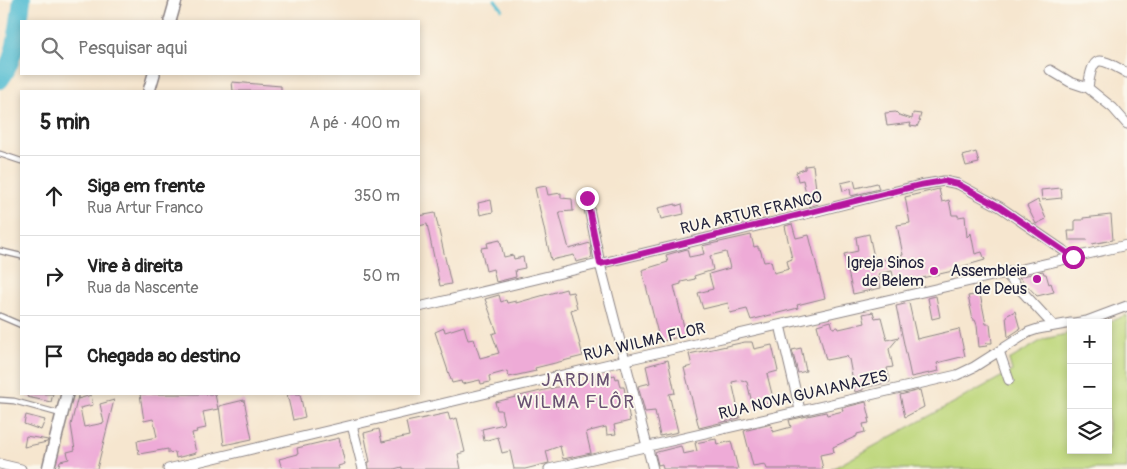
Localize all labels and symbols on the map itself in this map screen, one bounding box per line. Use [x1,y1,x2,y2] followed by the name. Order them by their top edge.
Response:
[576,187,599,210] route end
[678,187,824,239] street label: RUA ARTUR FRANCO
[1062,246,1085,269] route start
[846,253,924,291] place label: Igreja Sinos de Belem
[951,261,1027,299] place label: Assembleia de Deus
[928,265,940,277] marker: Igreja Sinos de Belem
[1031,273,1043,285] marker: Assembleia de Deus
[581,318,707,366] street label: RUA WILMA FLOR
[717,366,890,424] street label: RUA NOVA GUAIANAZES
[517,368,635,414] district label: JARDIM WILMA FLÔR

